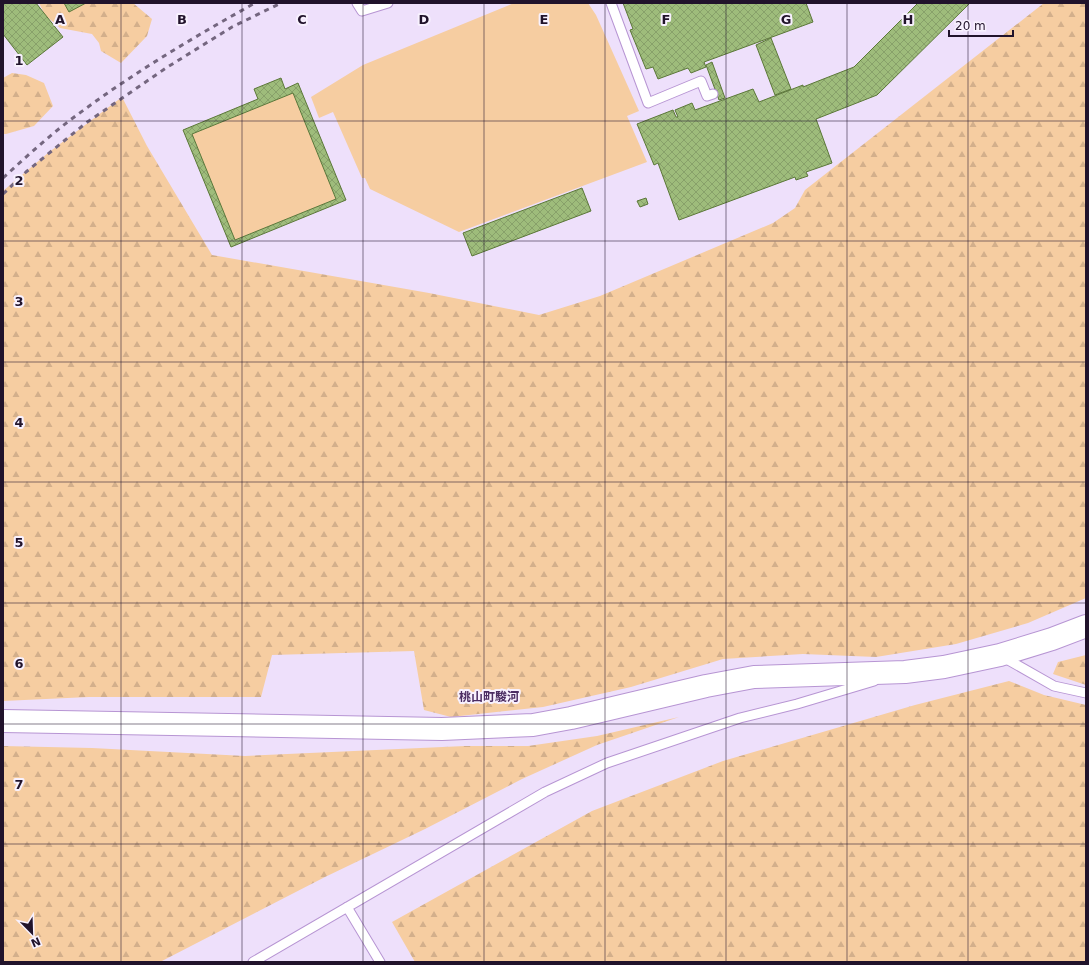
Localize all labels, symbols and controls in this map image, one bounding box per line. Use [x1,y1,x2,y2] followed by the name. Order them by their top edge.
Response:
[55,12,65,27] text: A
[177,12,187,27] text: B
[297,12,307,27] text: C
[419,12,430,27] text: D
[540,12,548,27] text: E
[662,12,670,27] text: F
[781,12,791,27] text: G
[903,12,913,27] text: H
[949,12,1013,38] scale bar
[955,19,986,33] text: 20 m
[14,53,24,68] text: 1
[14,173,24,188] text: 2
[14,294,24,309] text: 3
[14,415,24,430] text: 4
[14,535,24,550] text: 5
[14,656,24,671] text: 6
[459,690,519,704] district label: 桃山町駿河
[14,777,24,792] text: 7
[12,913,52,953] north arrow
[29,934,42,950] text: N

